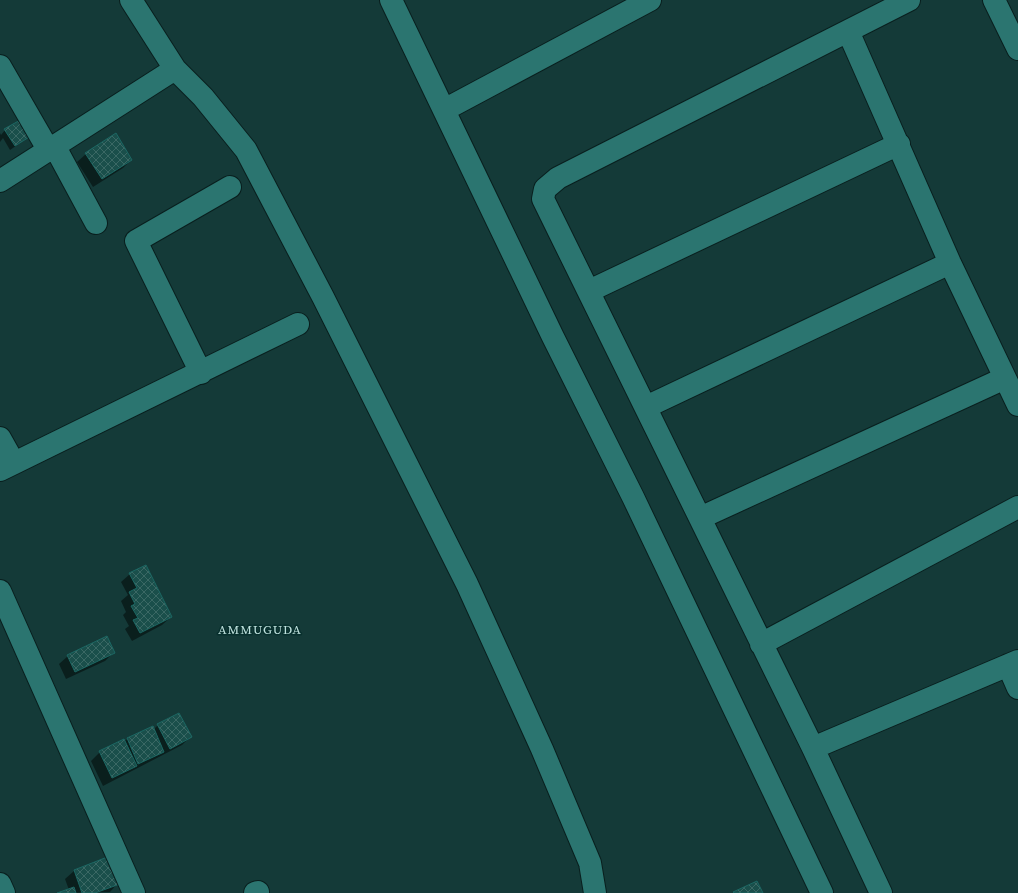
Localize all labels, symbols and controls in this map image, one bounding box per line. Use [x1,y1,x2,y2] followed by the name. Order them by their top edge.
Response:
[218,621,302,638] district label: AMMUGUDA

